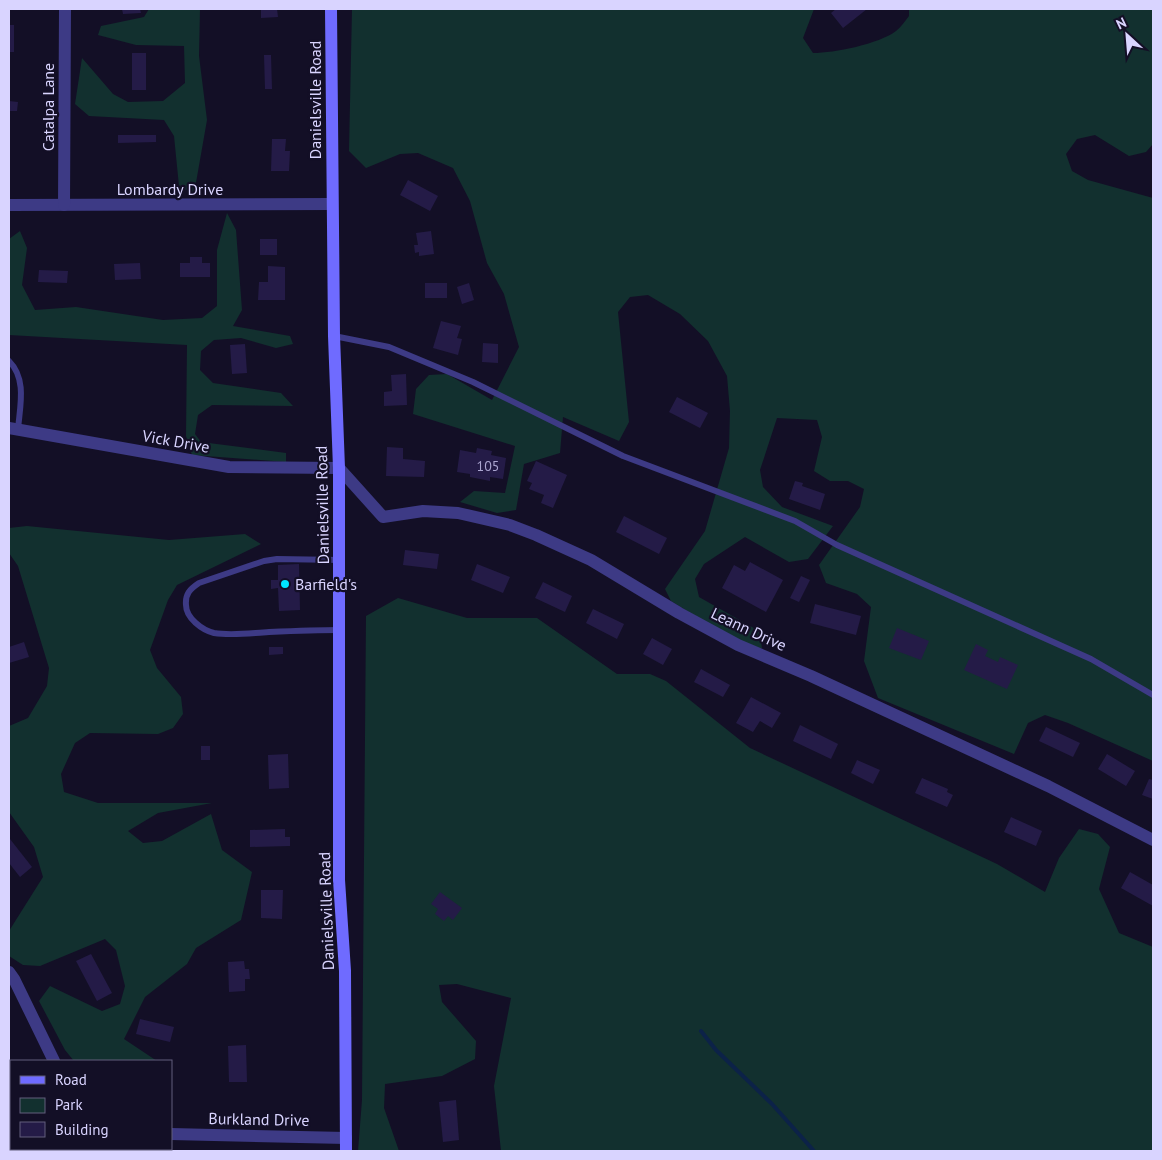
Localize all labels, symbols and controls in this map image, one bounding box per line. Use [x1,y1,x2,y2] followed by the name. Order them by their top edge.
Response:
[1102,10,1152,60] north arrow
[1113,13,1129,33] text: N
[305,41,325,159] street label: Danielsville Road
[38,63,58,151] street label: Catalpa Lane
[117,179,223,199] street label: Lombardy Drive
[140,425,211,457] street label: Vick Drive
[311,446,333,564] street label: Danielsville Road
[477,457,499,475] house number: 105
[295,574,357,594] place label: Barfield's
[279,578,291,590] marker: Barfield's
[708,603,790,655] street label: Leann Drive
[314,851,338,971] street label: Danielsville Road
[10,1060,172,1150] legend
[55,1070,87,1089] text: Road
[55,1095,83,1114] text: Park
[208,1108,310,1130] street label: Burkland Drive
[55,1120,109,1139] text: Building

